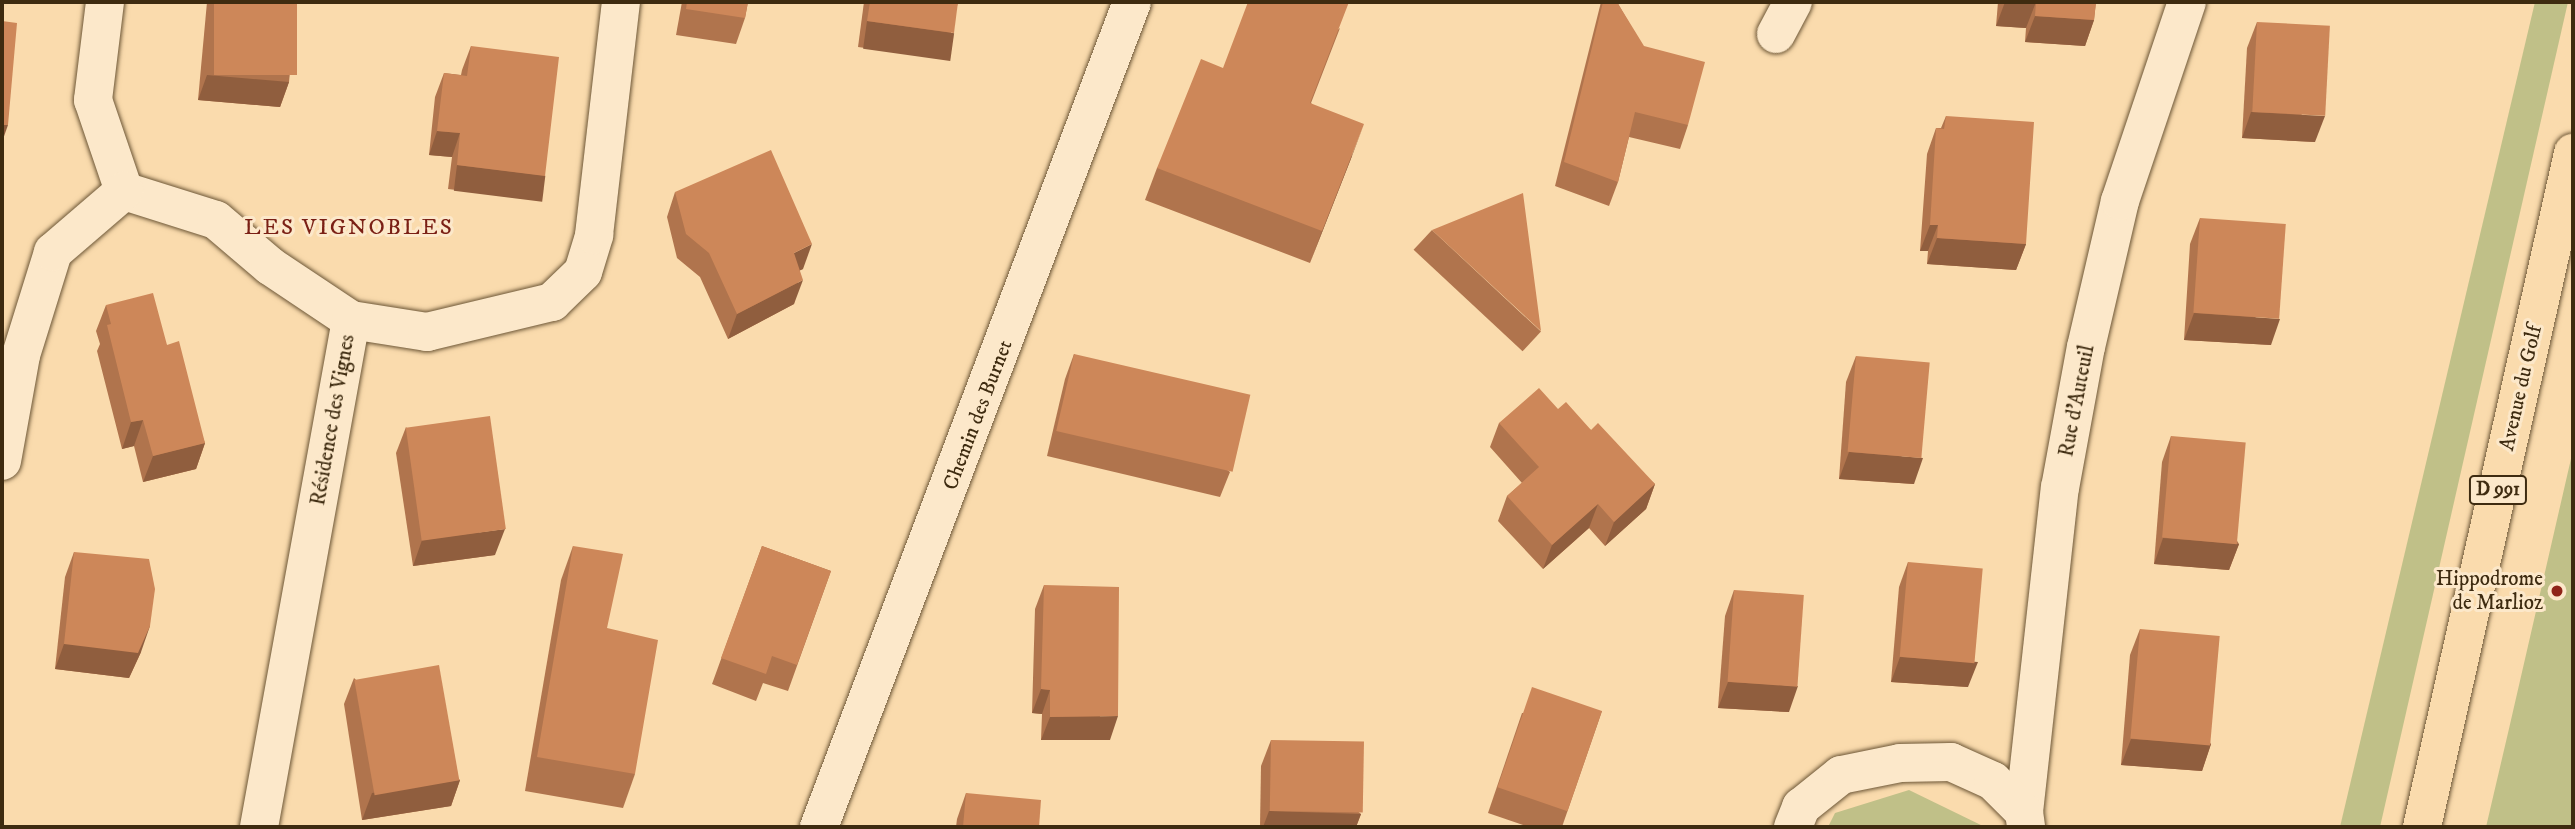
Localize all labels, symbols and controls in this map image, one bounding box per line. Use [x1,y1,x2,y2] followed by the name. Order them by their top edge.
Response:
[246,214,452,242] district label: LES VIGNOBLES
[2494,323,2548,453] street label: Avenue du Golf
[306,332,360,508] street label: Résidence des Vignes
[938,336,1018,494] street label: Chemin des Burnet
[2054,343,2100,459] street label: Rue d'Auteuil
[2468,475,2528,505] road number: D 991
[2436,566,2543,616] place label: Hippodrome de Marlioz
[2549,583,2565,599] marker: Hippodrome de Marlioz

